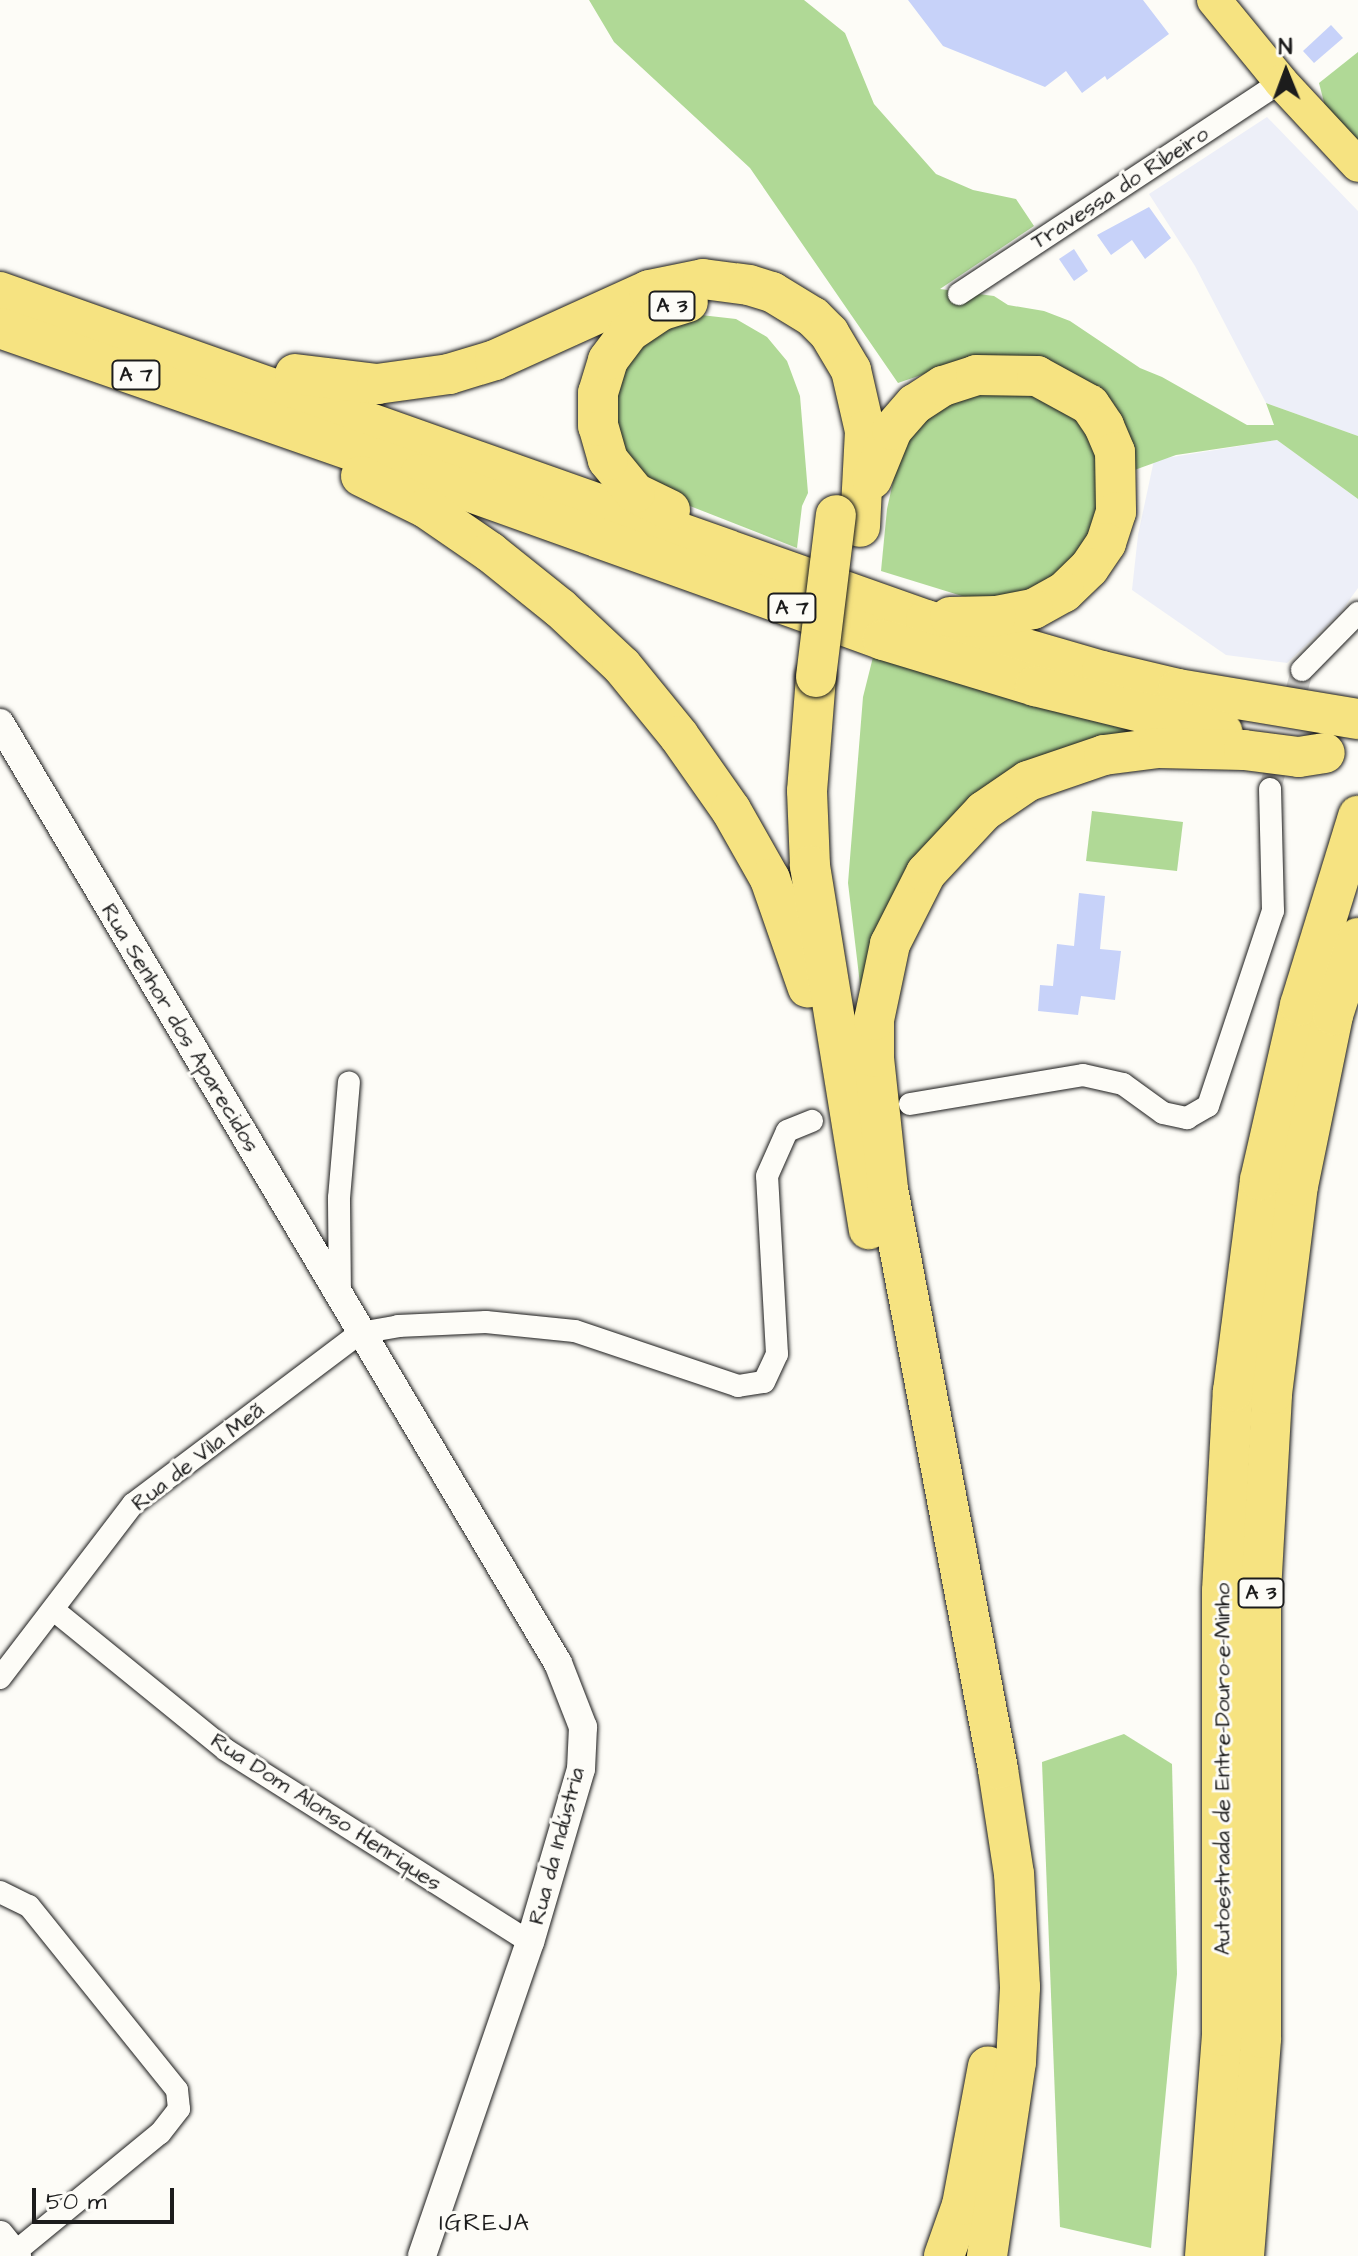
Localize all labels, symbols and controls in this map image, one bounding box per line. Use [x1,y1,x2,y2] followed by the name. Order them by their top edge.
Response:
[1246,32,1326,112] north arrow
[1278,32,1293,63] text: N
[1026,121,1214,255] street label: Travessa do Ribeiro
[648,290,696,322] road number: A 3
[110,359,162,391] road number: A 7
[766,592,818,624] road number: A 7
[95,899,265,1157] street label: Rua Senhor dos Aparecidos
[127,1397,269,1517] street label: Rua de Vila Meã
[1237,1577,1285,1609] road number: A 3
[1210,1583,1236,1955] street label: Autoestrada de Entre-Douro-e-Minho
[206,1727,446,1897] street label: Rua Dom Alonso Henriques
[523,1765,591,1927] street label: Rua da Indústria
[36,2172,178,2222] scale bar
[46,2185,106,2219] text: 50 m
[439,2210,531,2238] district label: IGREJA

